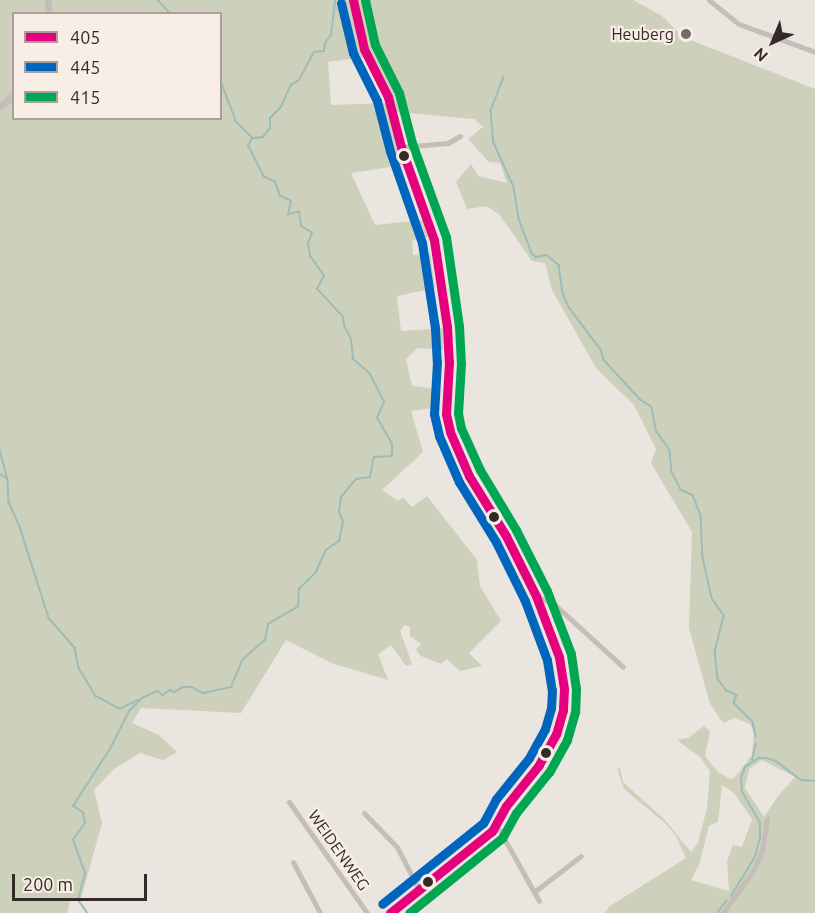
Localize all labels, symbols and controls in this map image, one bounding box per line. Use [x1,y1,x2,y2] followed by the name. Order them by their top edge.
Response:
[12,12,222,120] legend
[743,12,803,72] north arrow
[611,24,674,44] place label: Heuberg
[70,27,100,47] text: 405
[679,27,693,41] marker: Heuberg
[750,44,771,66] text: N
[70,57,100,77] text: 445
[70,87,100,107] text: 415
[398,150,410,162] unlabelled marker
[488,511,500,523] unlabelled marker
[540,747,552,759] unlabelled marker
[304,806,374,894] street label: WEIDENWEG
[15,862,150,900] scale bar
[23,874,73,894] text: 200 m
[422,876,434,888] unlabelled marker

